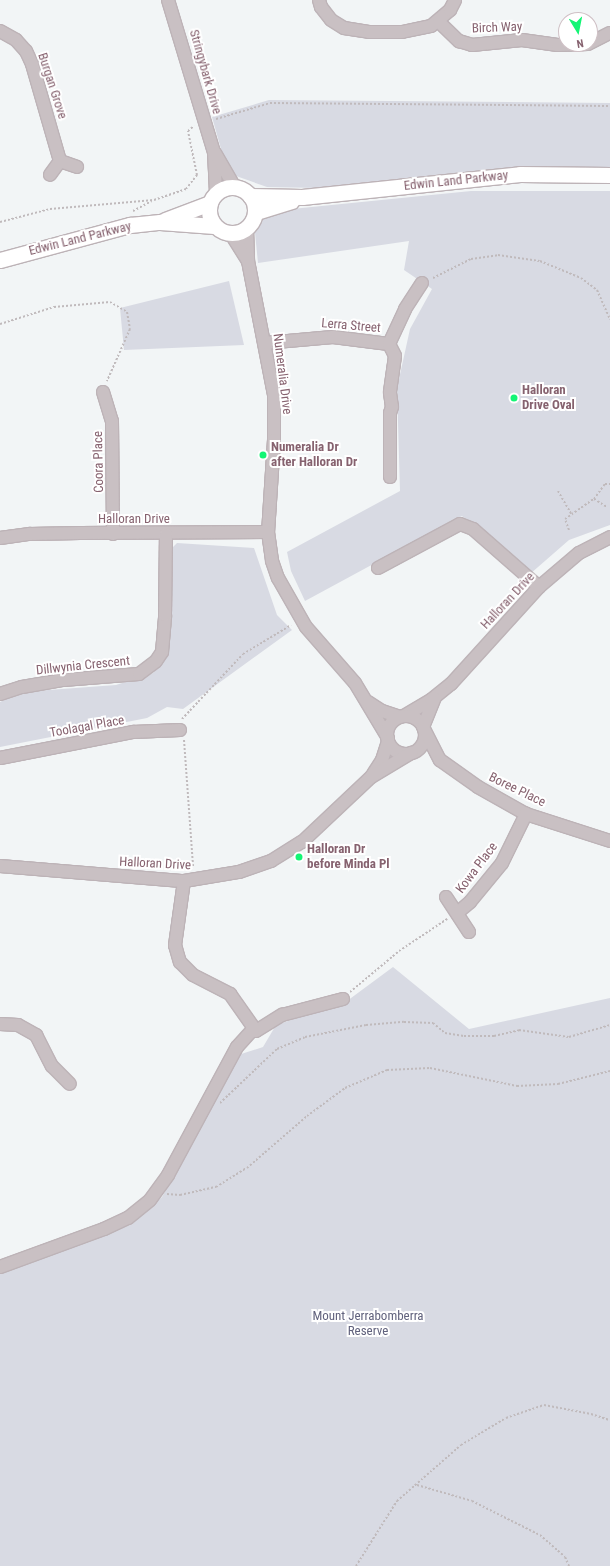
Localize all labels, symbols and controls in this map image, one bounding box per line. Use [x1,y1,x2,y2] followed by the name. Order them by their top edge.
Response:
[558,12,598,52] north arrow
[472,19,522,37] street label: Birch Way
[186,28,224,116] street label: Stringybark Drive
[576,36,584,50] text: N
[34,51,70,121] street label: Burgan Grove
[403,168,509,194] street label: Edwin Land Parkway
[27,219,133,259] street label: Edwin Land Parkway
[321,316,381,336] street label: Lerra Street
[269,333,295,415] street label: Numeralia Drive
[522,383,575,414] place label: Halloran Drive Oval
[509,393,519,403] marker: Halloran Drive Oval
[91,431,107,493] street label: Coora Place
[271,440,357,471] place label: Numeralia Dr after Halloran Dr
[258,450,268,460] marker: Numeralia Dr after Halloran Dr
[98,511,170,527] street label: Halloran Drive
[478,569,538,633] street label: Halloran Drive
[35,653,131,679] street label: Dillwynia Crescent
[48,713,126,741] street label: Toolagal Place
[486,770,548,810] street label: Boree Place
[453,839,501,897] street label: Kowa Place
[307,842,390,873] place label: Halloran Dr before Minda Pl
[294,852,304,862] marker: Halloran Dr before Minda Pl
[119,854,191,874] street label: Halloran Drive
[312,1309,424,1340] park label: Mount Jerrabomberra Reserve

